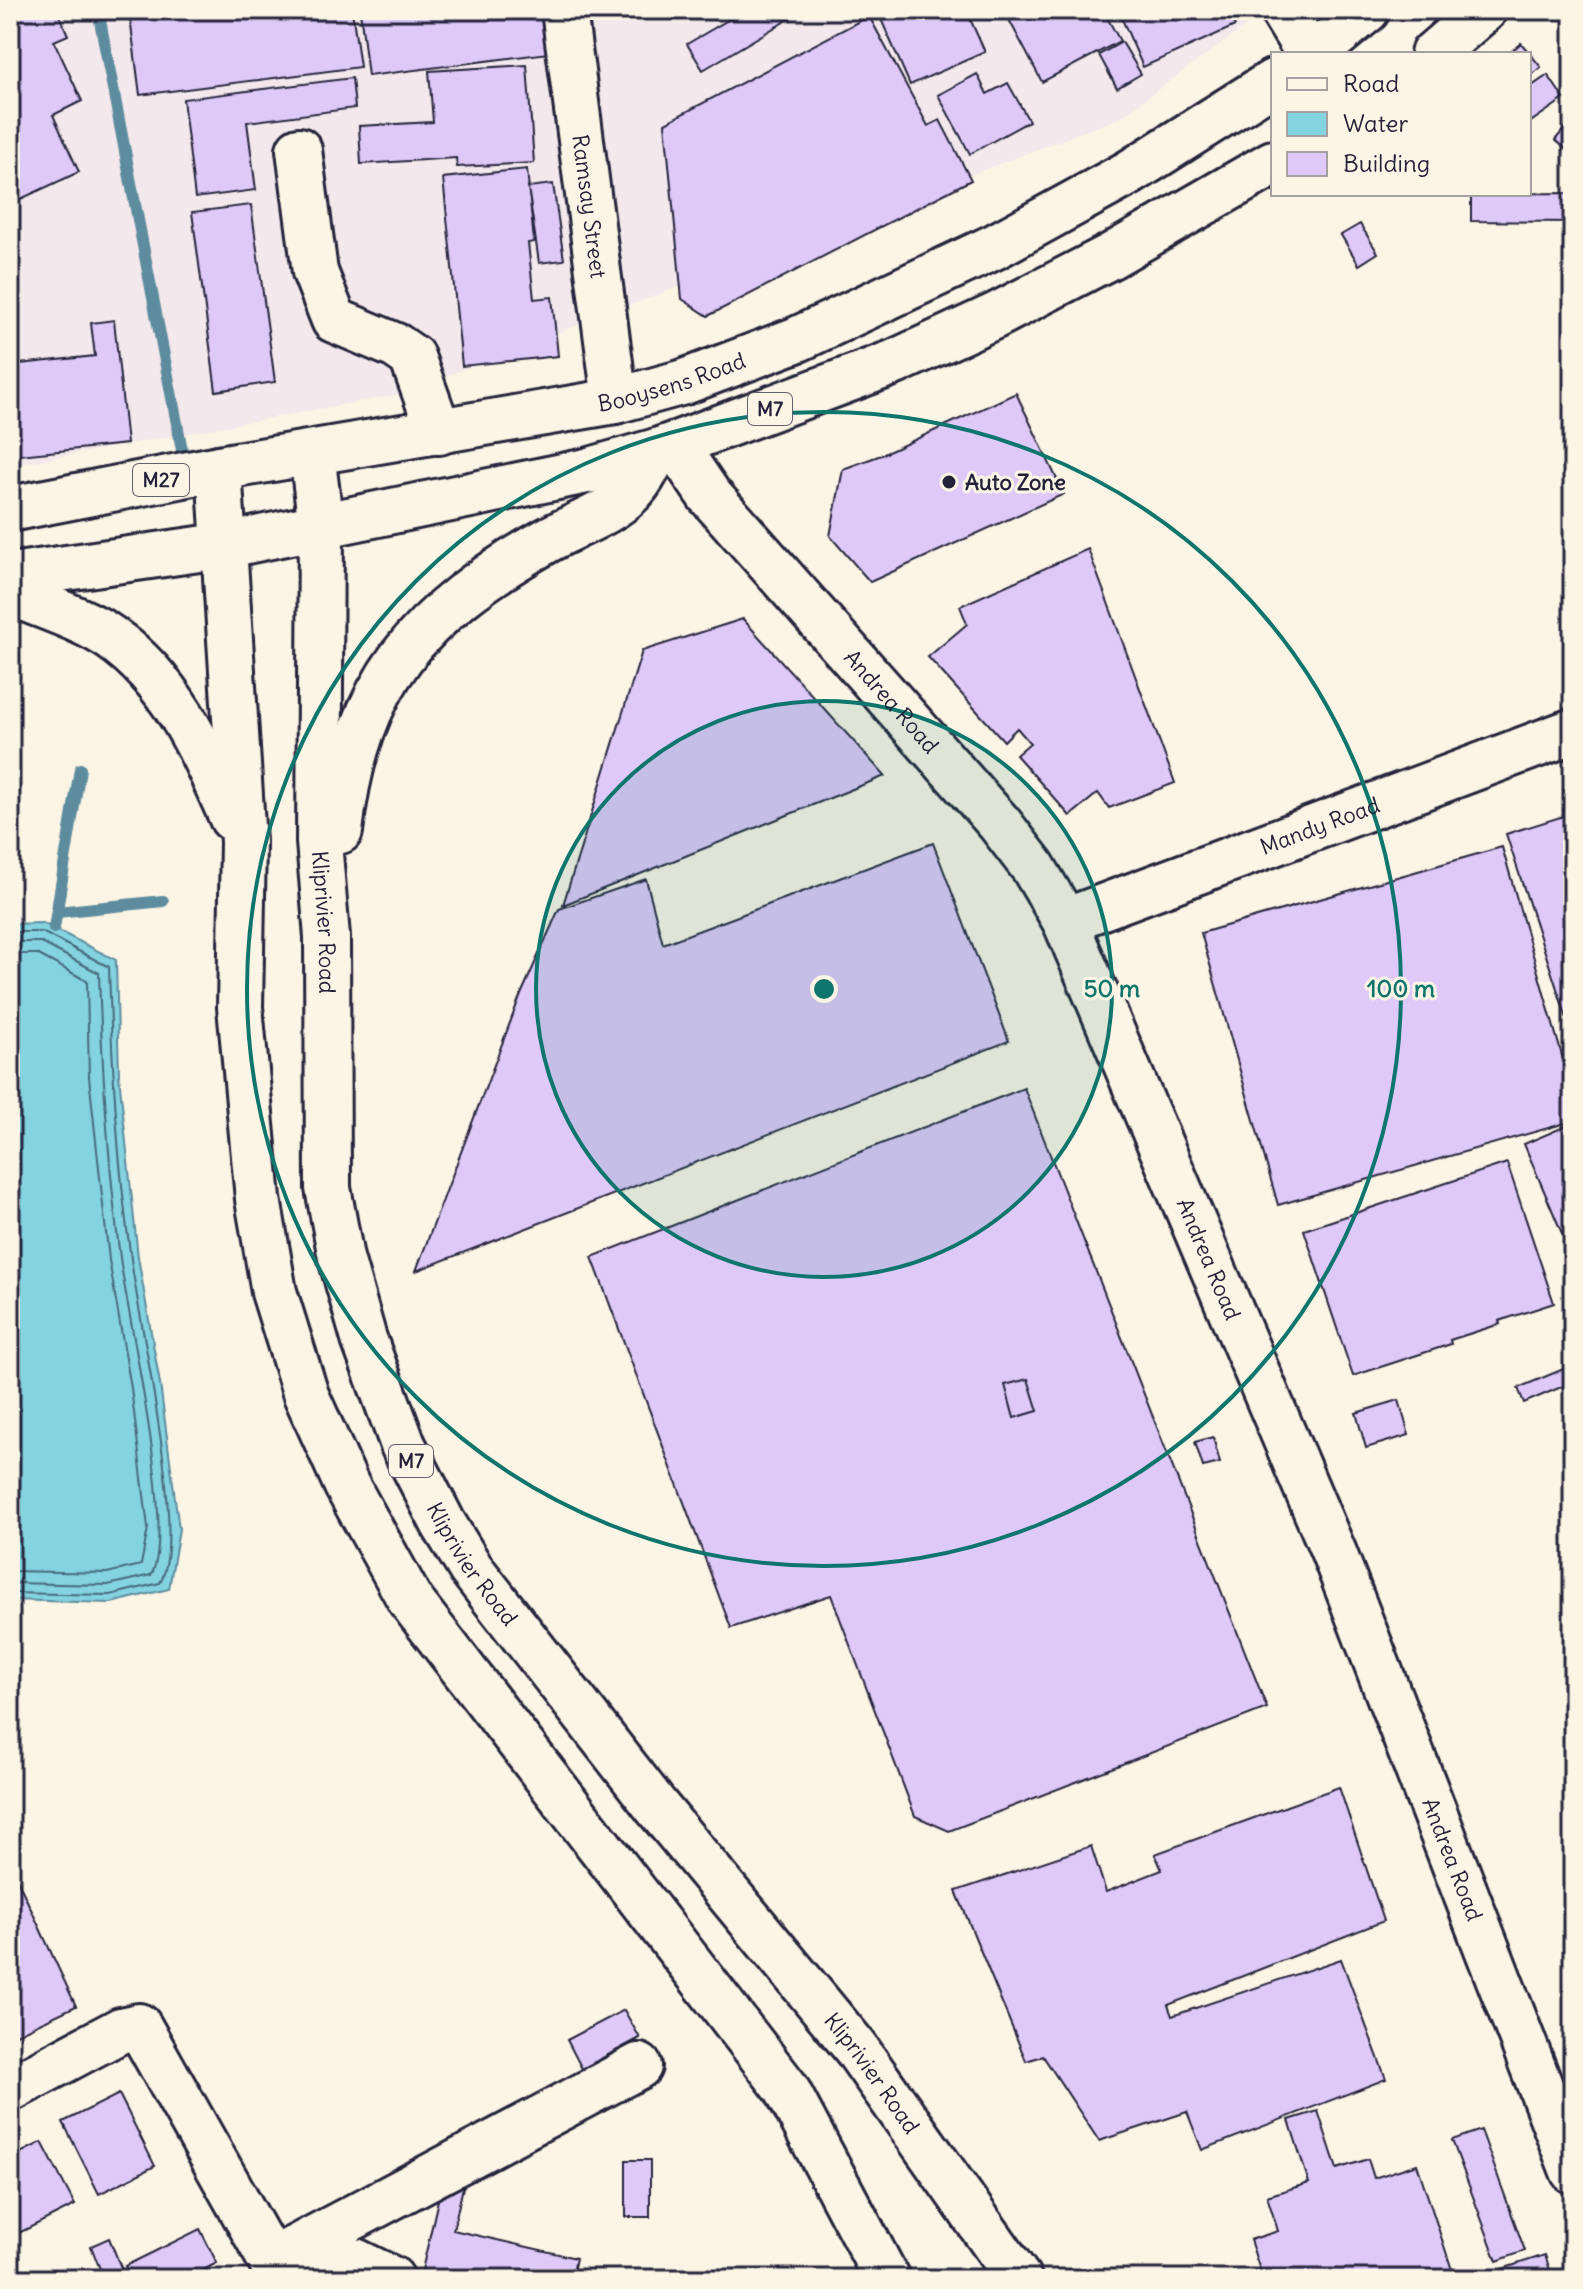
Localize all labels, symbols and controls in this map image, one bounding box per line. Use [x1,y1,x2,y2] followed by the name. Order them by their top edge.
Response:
[1271,52,1531,196] legend
[1343,68,1399,98] text: Road
[1343,108,1408,138] text: Water
[566,133,613,280] street label: Ramsay Street
[1343,148,1430,178] text: Building
[596,346,749,418] street label: Booysens Road
[748,393,792,425] road number: M7
[133,464,189,496] road number: M27
[965,468,1066,496] place label: Auto Zone
[940,473,958,491] marker: Auto Zone
[838,644,945,759] street label: Andrea Road
[1256,791,1383,861] street label: Mandy Road
[306,850,341,994] street label: Kliprivier Road
[1084,973,1140,1003] text: 50 m
[1367,973,1435,1003] text: 100 m
[810,975,838,1003] centre of rings
[1171,1194,1247,1324] street label: Andrea Road
[389,1445,433,1477] road number: M7
[421,1497,524,1631] street label: Kliprivier Road
[1416,1794,1489,1925] street label: Andrea Road
[818,2007,926,2139] street label: Kliprivier Road

